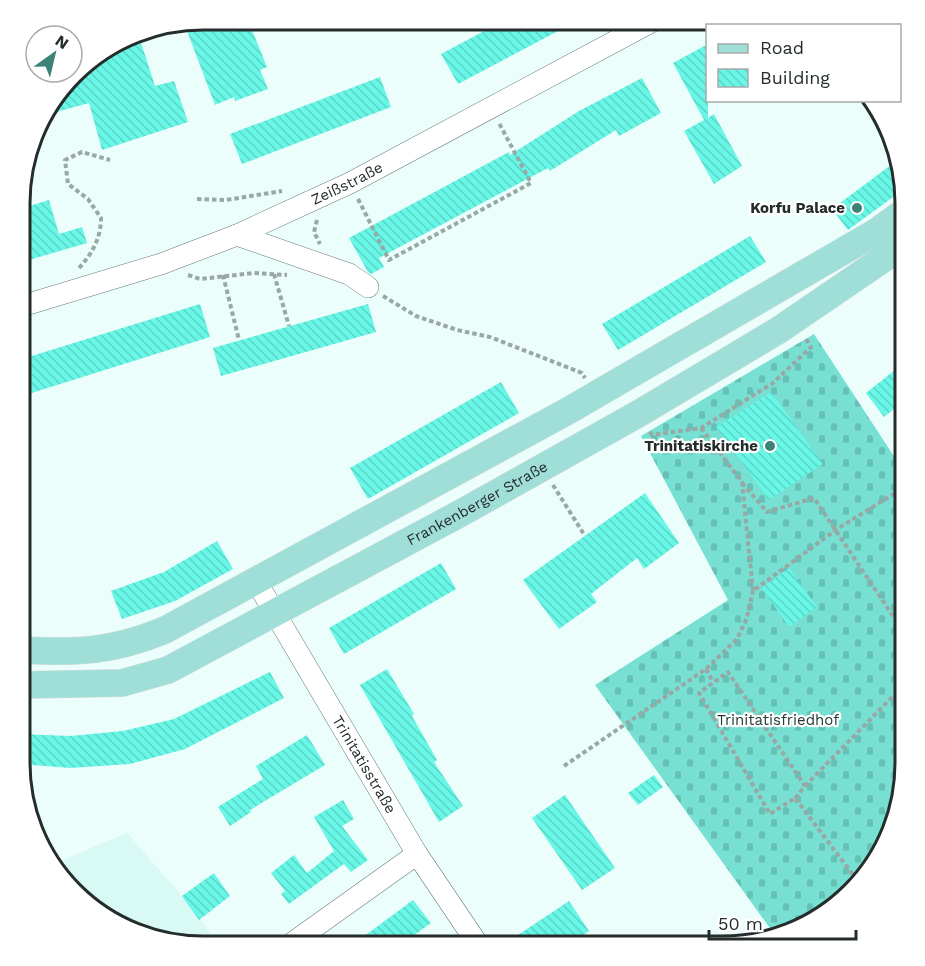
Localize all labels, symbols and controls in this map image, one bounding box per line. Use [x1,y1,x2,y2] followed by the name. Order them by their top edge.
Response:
[24,24,84,84] north arrow
[706,24,901,102] legend
[52,31,72,53] text: N
[760,37,804,58] text: Road
[760,67,830,88] text: Building
[308,158,386,209] street label: Zeißstraße
[750,199,845,217] place label: Korfu Palace
[850,201,864,215] marker: Korfu Palace
[644,437,758,455] place label: Trinitatiskirche
[763,439,777,453] marker: Trinitatiskirche
[404,457,551,549] street label: Frankenberger Straße
[717,711,839,729] park label: Trinitatisfriedhof
[328,712,400,817] street label: Trinitatisstraße
[709,903,856,941] scale bar
[718,913,763,934] text: 50 m

